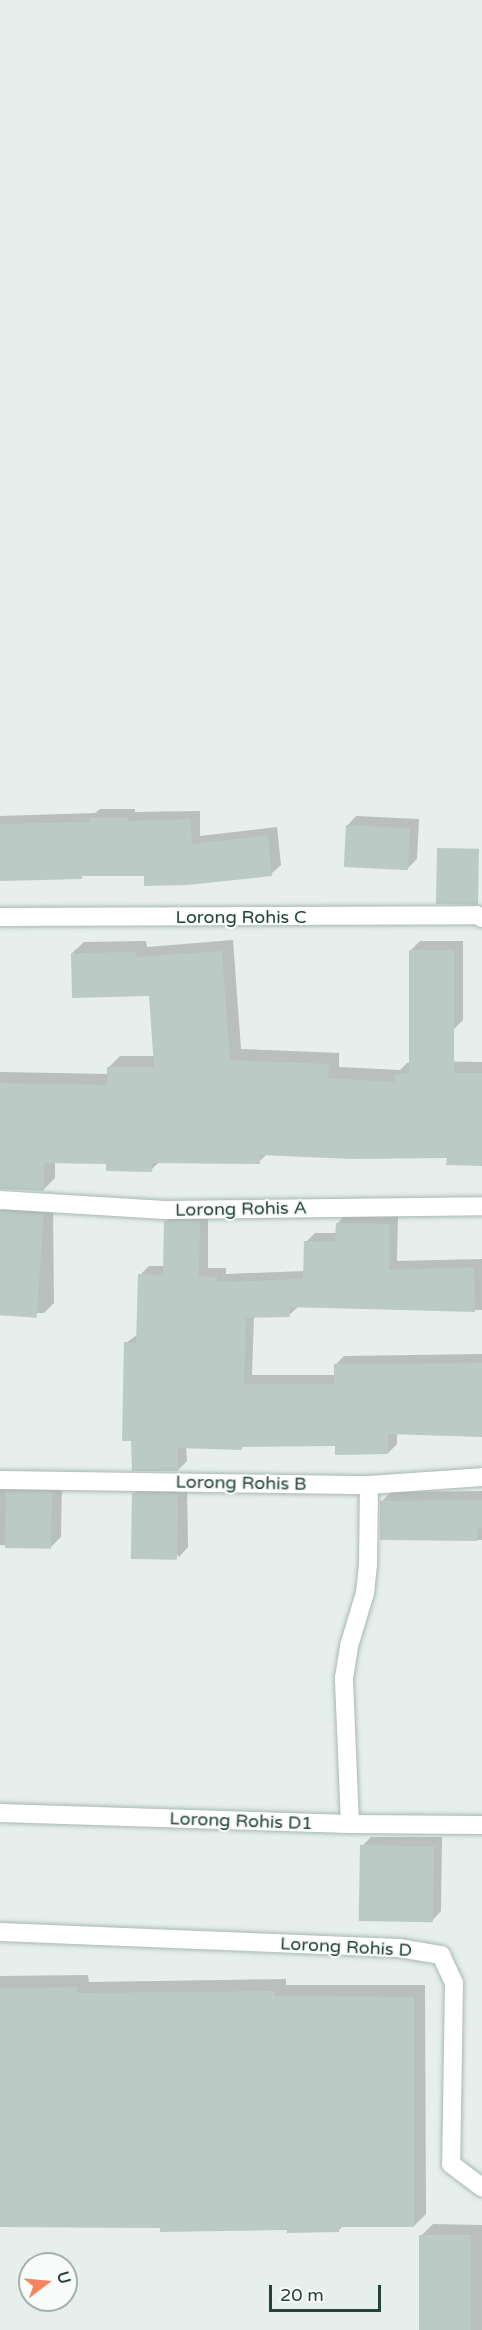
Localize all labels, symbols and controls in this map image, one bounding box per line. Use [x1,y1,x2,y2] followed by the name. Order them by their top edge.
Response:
[176,906,306,928] street label: Lorong Rohis C
[175,1197,307,1221] street label: Lorong Rohis A
[175,1471,307,1495] street label: Lorong Rohis B
[169,1808,313,1834] street label: Lorong Rohis D1
[280,1933,412,1961] street label: Lorong Rohis D
[18,2252,78,2312] north arrow
[52,2269,75,2286] text: U
[272,2273,384,2311] scale bar
[280,2284,324,2306] text: 20 m

